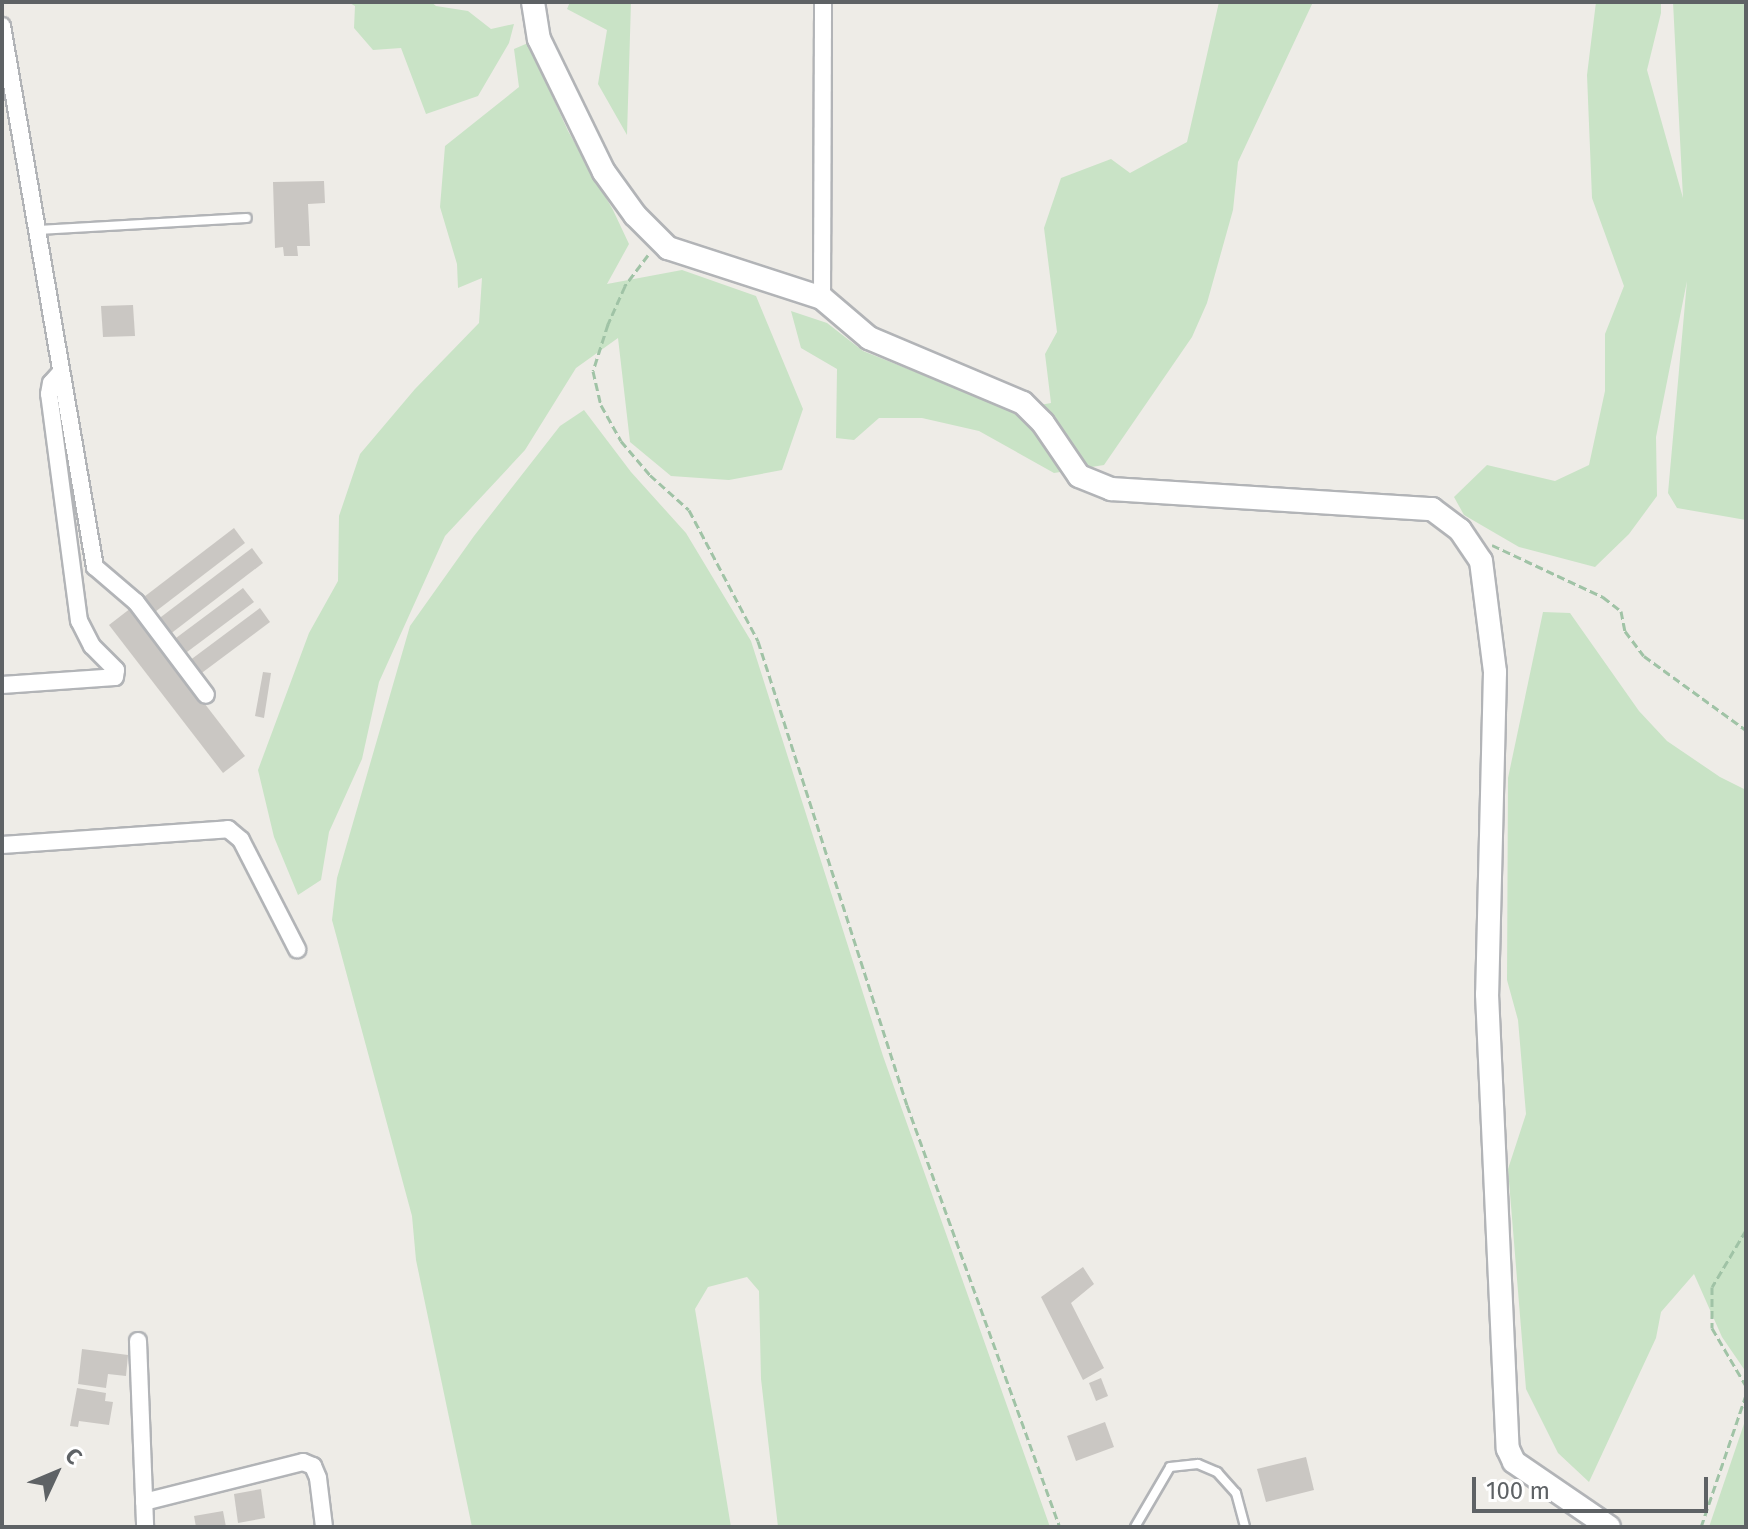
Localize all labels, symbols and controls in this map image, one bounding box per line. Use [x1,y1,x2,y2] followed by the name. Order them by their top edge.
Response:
[16,1433,96,1513] north arrow
[60,1442,88,1470] text: С
[1476,1461,1712,1511] scale bar
[1486,1477,1550,1505] text: 100 m

